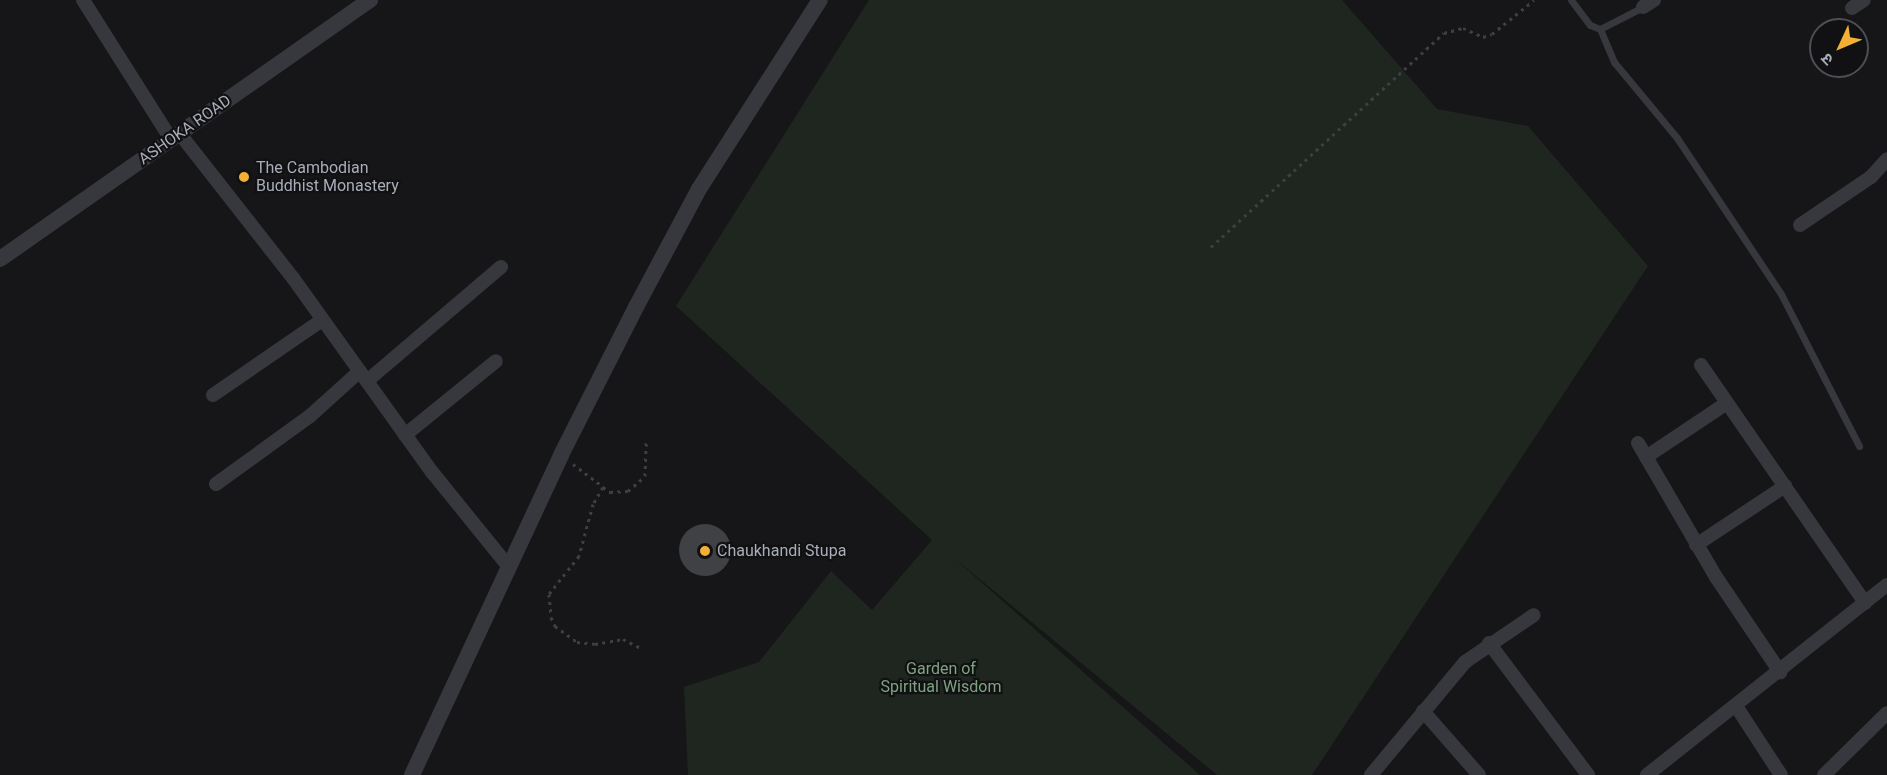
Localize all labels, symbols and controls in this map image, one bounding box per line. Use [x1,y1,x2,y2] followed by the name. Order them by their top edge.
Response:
[1809,18,1869,78] north arrow
[1817,49,1837,69] text: उ
[135,91,235,169] street label: ASHOKA ROAD
[256,158,399,196] place label: The Cambodian Buddhist Monastery
[237,170,251,184] marker: The Cambodian Buddhist Monastery
[717,541,846,561] place label: Chaukhandi Stupa
[698,544,712,558] marker: Chaukhandi Stupa
[881,659,1001,697] park label: Garden of Spiritual Wisdom

